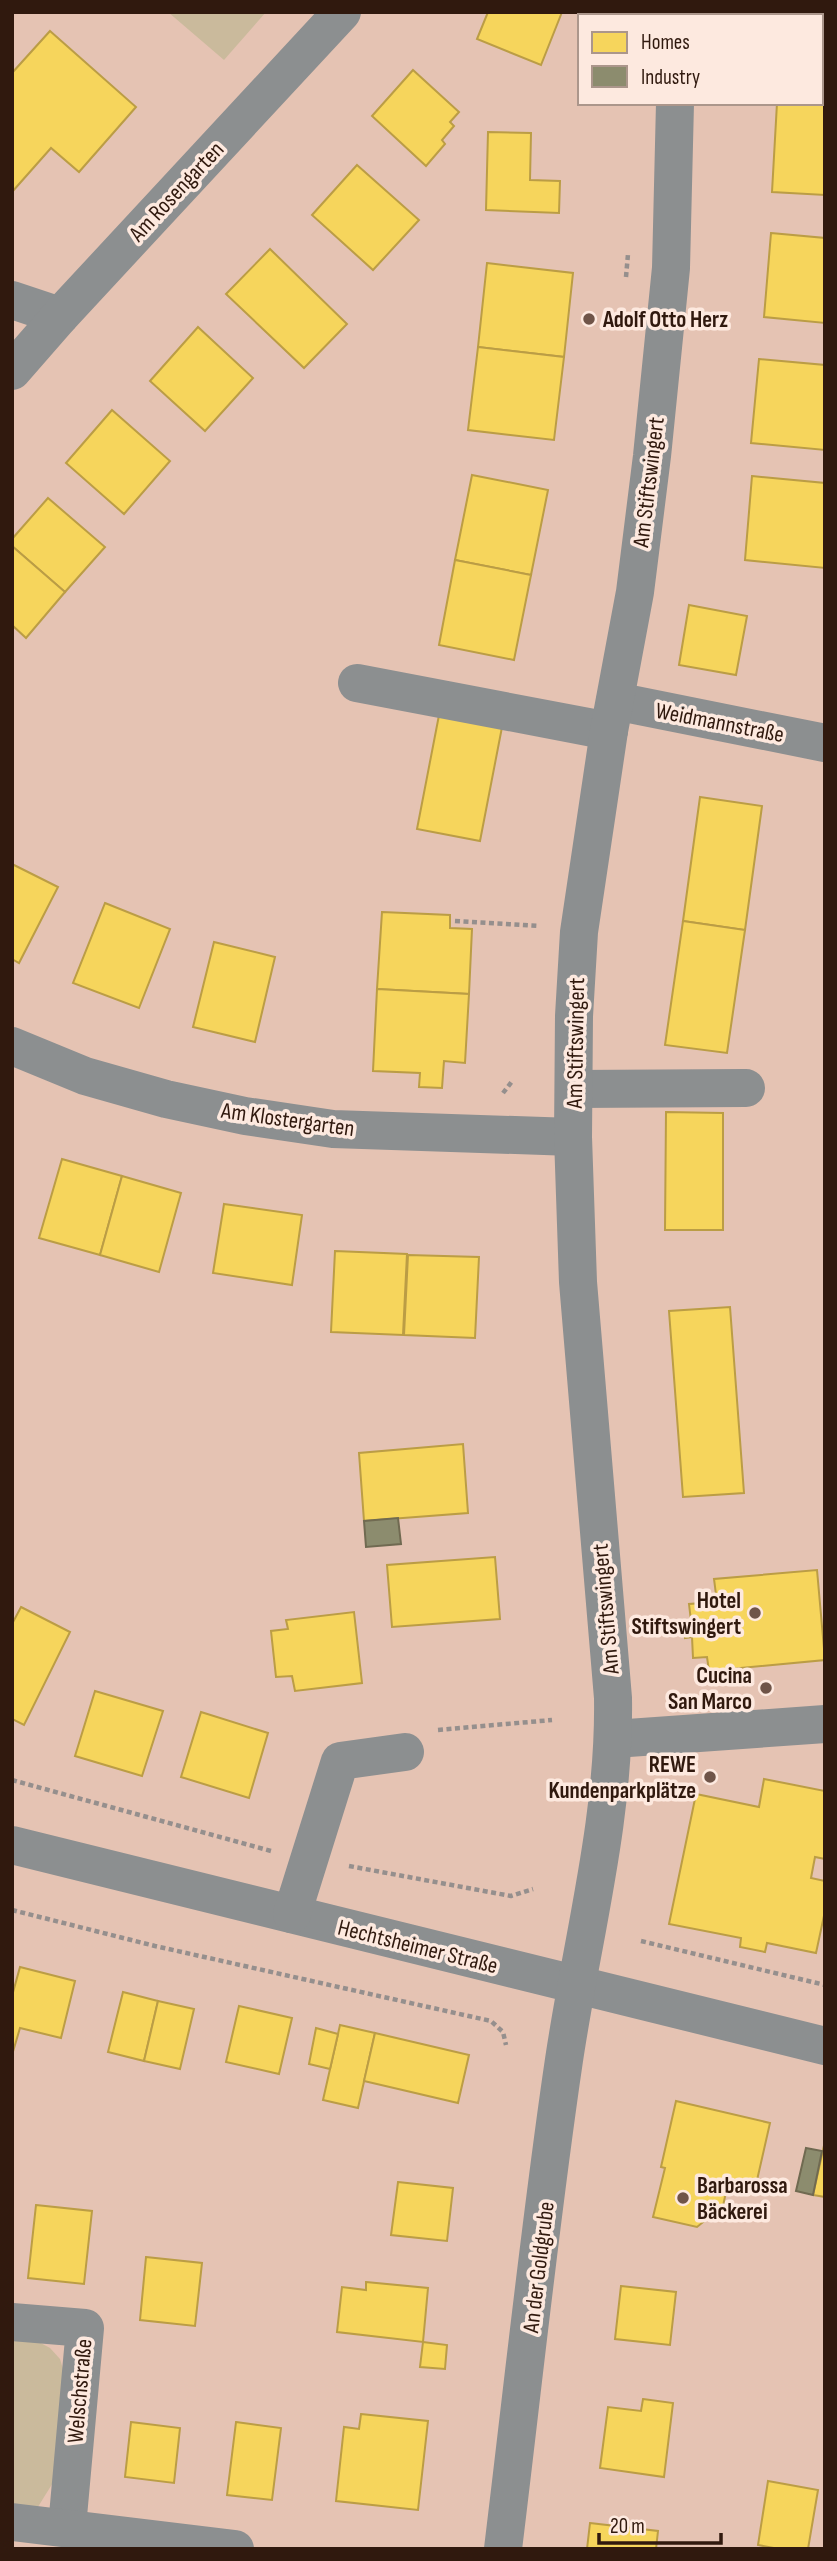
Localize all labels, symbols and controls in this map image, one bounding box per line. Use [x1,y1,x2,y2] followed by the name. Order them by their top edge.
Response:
[578,14,823,105] legend
[641,30,690,55] text: Homes
[641,65,700,90] text: Industry
[123,136,230,248] street label: Am Rosengarten
[602,306,728,334] place label: Adolf Otto Herz
[581,311,597,327] marker: Adolf Otto Herz
[627,415,671,550] street label: Am Stiftswingert
[653,697,786,749] street label: Weidmannstraße
[561,977,591,1110] street label: Am Stiftswingert
[219,1097,356,1143] street label: Am Klostergarten
[586,1543,626,1676] street label: Am Stiftswingert
[631,1587,741,1641] place label: Hotel Stiftswingert
[747,1605,763,1621] marker: Hotel Stiftswingert
[668,1662,752,1716] place label: Cucina San Marco
[758,1680,774,1696] marker: Cucina San Marco
[548,1751,696,1805] place label: REWE Kundenparkplätze
[702,1769,718,1785] marker: REWE Kundenparkplätze
[335,1914,501,1980] street label: Hechtsheimer Straße
[697,2172,788,2226] place label: Barbarossa Bäckerei
[675,2190,691,2206] marker: Barbarossa Bäckerei
[517,2200,561,2335] street label: An der Goldgrube
[61,2338,99,2444] street label: Welschstraße
[599,2502,722,2546] scale bar
[610,2514,645,2539] text: 20 m

